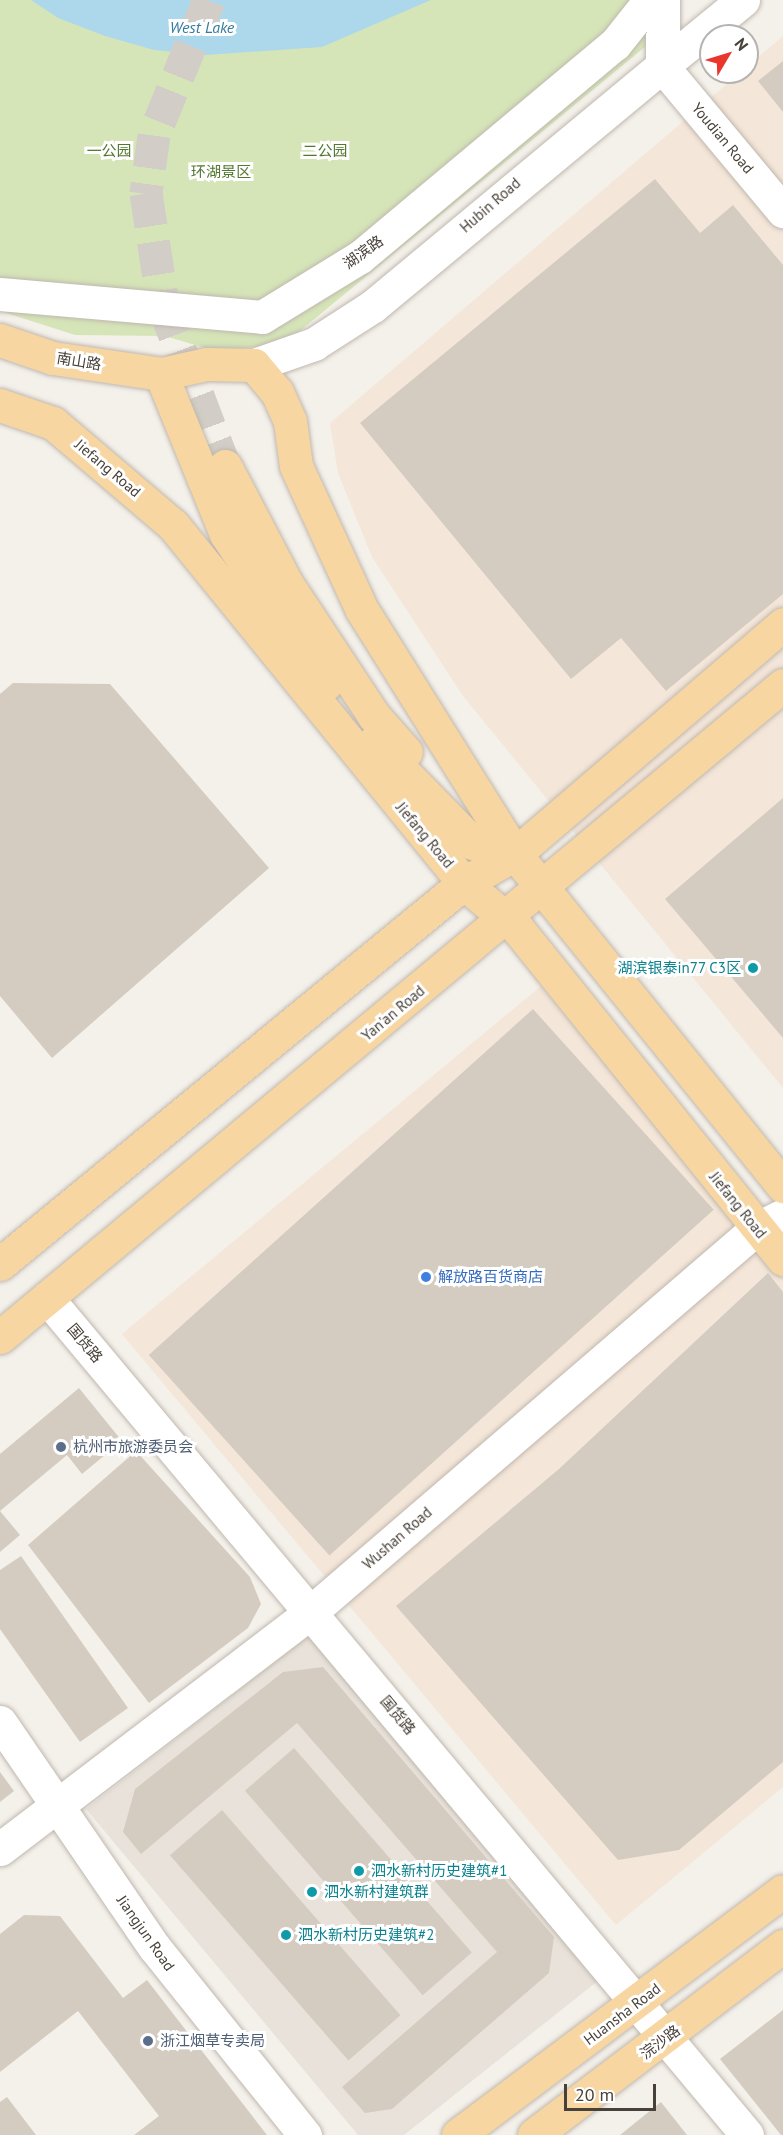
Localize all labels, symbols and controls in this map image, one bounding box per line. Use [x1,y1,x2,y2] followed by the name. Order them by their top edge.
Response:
[170,17,234,37] water label: West Lake
[699,24,759,84] north arrow
[730,34,753,54] text: N
[688,99,758,177] street label: Youdian Road
[87,142,131,160] park label: 一公园
[303,142,347,160] park label: 二公园
[191,163,251,181] park label: 环湖景区
[456,174,524,236] street label: Hubin Road
[340,231,386,273] street label: 湖滨路
[55,349,103,373] street label: 南山路
[71,435,145,501] street label: Jiefang Road
[392,798,458,872] street label: Jiefang Road
[617,959,741,977] place label: 湖滨银泰in77 C3区
[746,961,760,975] marker: 湖滨银泰in77 C3区
[358,981,428,1045] street label: Yan'an Road
[706,1168,770,1242] street label: Jiefang Road
[438,1268,543,1286] place label: 解放路百货商店
[419,1270,433,1284] marker: 解放路百货商店
[64,1320,106,1366] street label: 国货路
[73,1438,193,1456] place label: 杭州市旅游委员会
[54,1440,68,1454] marker: 杭州市旅游委员会
[359,1503,435,1573] street label: Wushan Road
[377,1692,419,1738] street label: 国货路
[371,1862,507,1880] place label: 泗水新村历史建筑#1
[352,1864,366,1878] marker: 泗水新村历史建筑#1
[324,1883,429,1901] place label: 泗水新村建筑群
[305,1885,319,1899] marker: 泗水新村建筑群
[113,1892,179,1974] street label: Jiangjun Road
[298,1926,434,1944] place label: 泗水新村历史建筑#2
[279,1928,293,1942] marker: 泗水新村历史建筑#2
[580,1979,664,2049] street label: Huansha Road
[637,2021,683,2063] street label: 浣沙路
[160,2032,265,2050] place label: 浙江烟草专卖局
[141,2034,155,2048] marker: 浙江烟草专卖局
[567,2072,658,2110] scale bar
[575,2083,614,2106] text: 20 m

